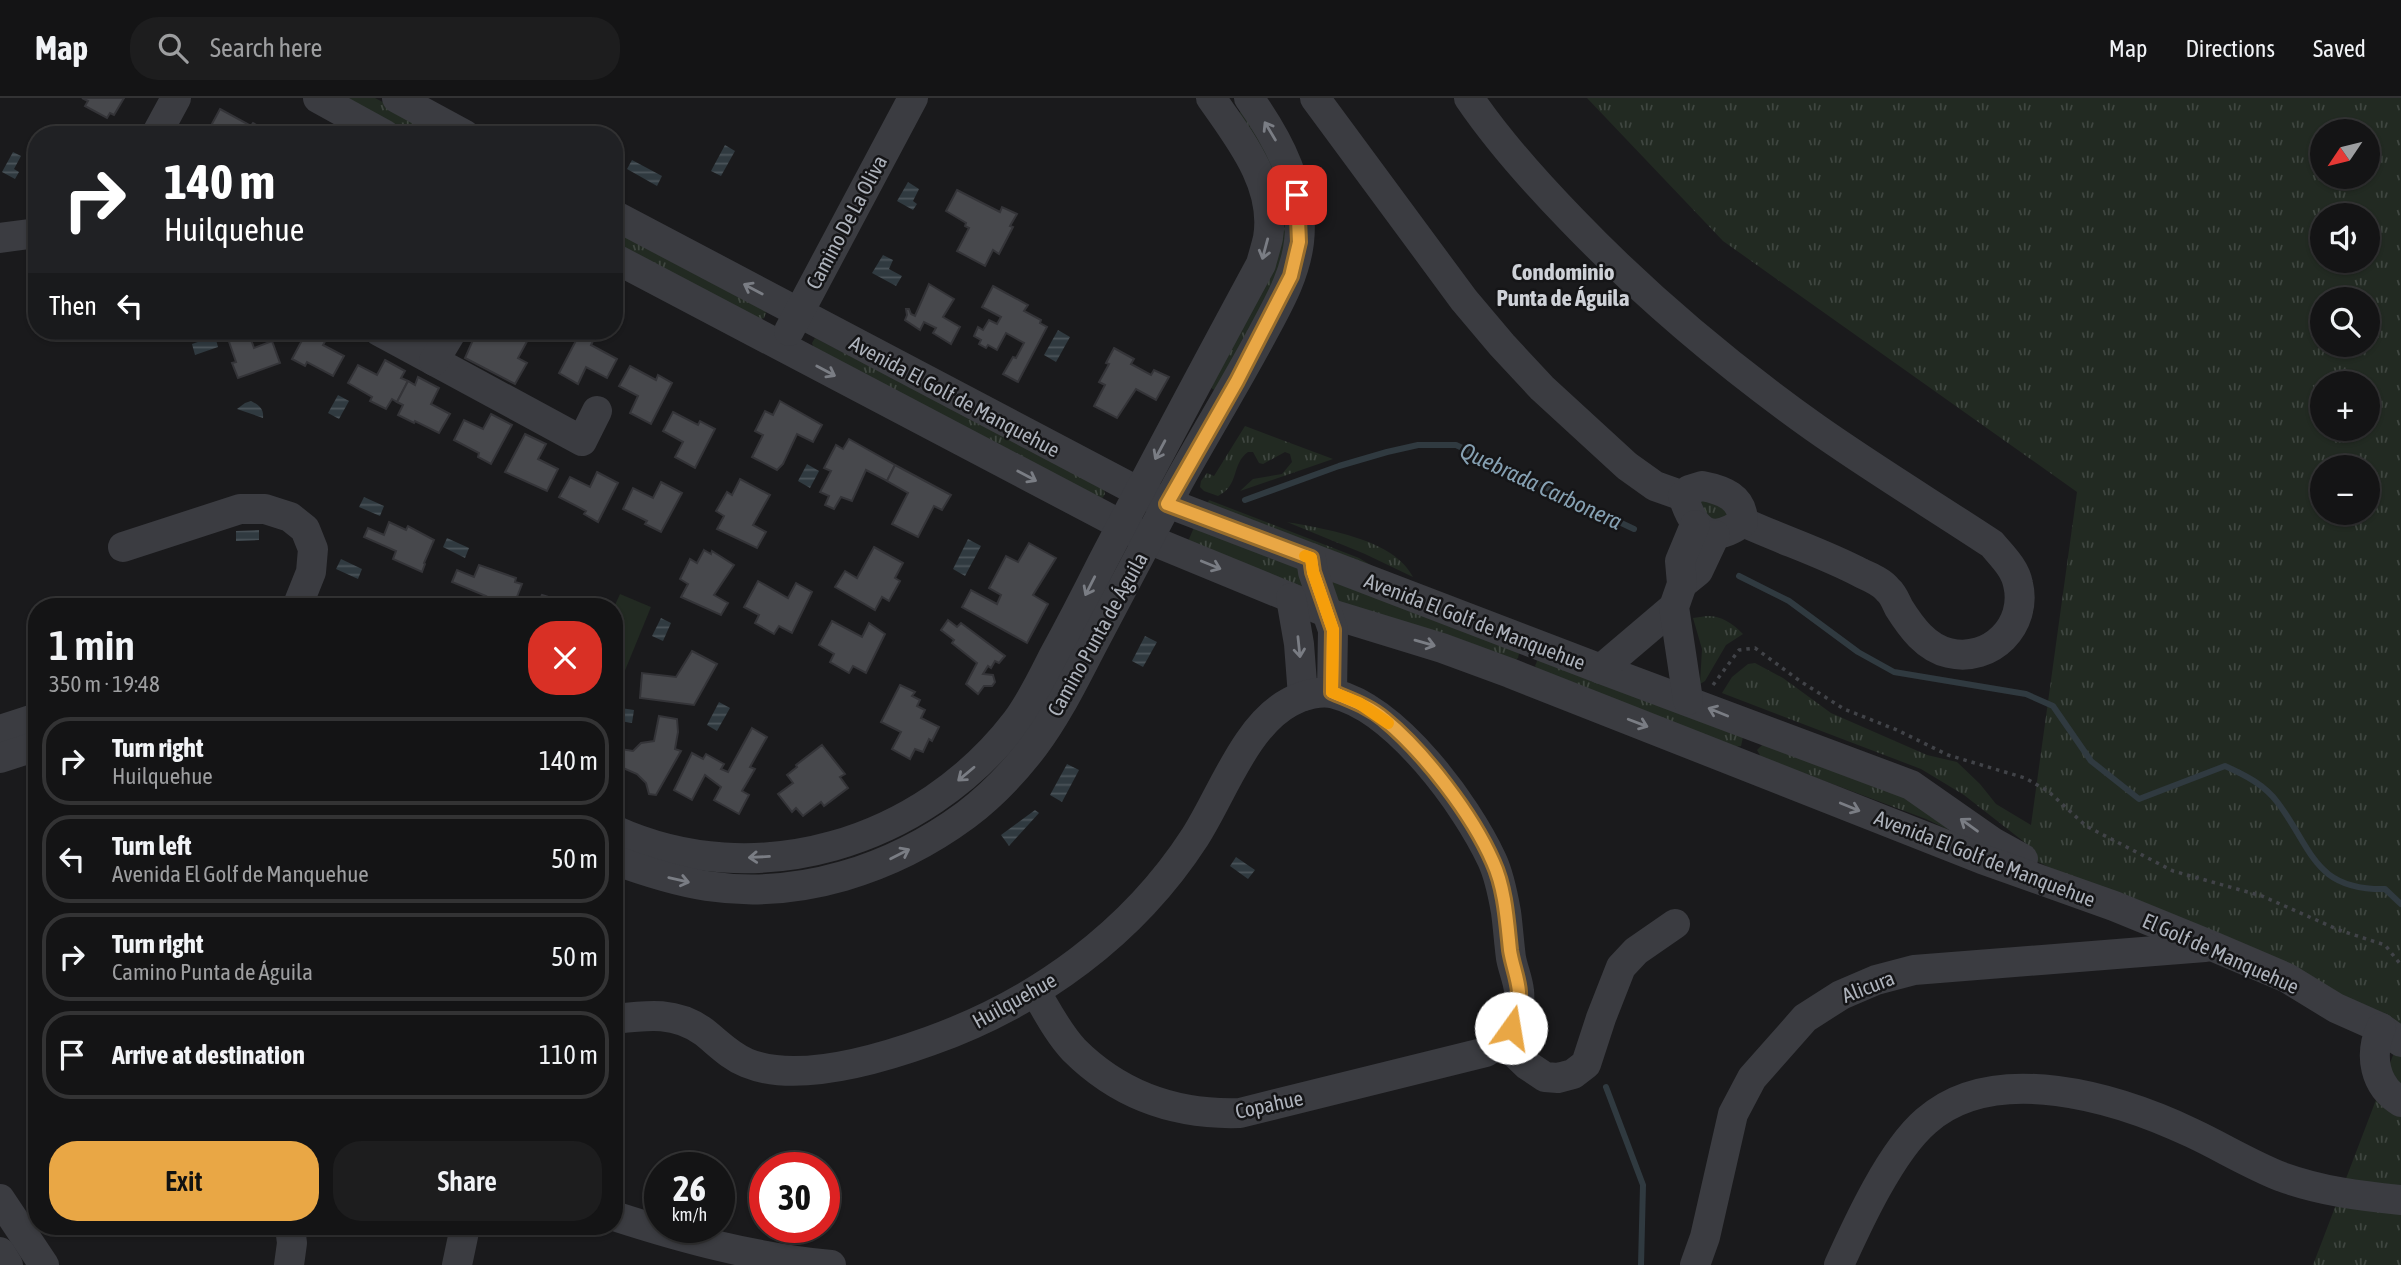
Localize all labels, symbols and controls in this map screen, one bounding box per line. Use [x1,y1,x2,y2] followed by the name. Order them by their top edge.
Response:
[130,17,620,80] search box
[35,29,88,67] text: Map
[154,29,192,67] icon: search
[210,33,322,63] text: Search here
[2109,35,2147,62] text: Map
[2185,35,2275,62] text: Directions
[2313,35,2366,62] text: Saved
[2310,119,2380,189] north arrow
[2310,119,2380,525] map controls
[1263,122,1277,142] one-way arrow
[801,151,891,293] street label: Camino De La Oliva
[164,153,275,209] text: 140 m
[49,154,140,245] icon: right
[1267,165,1327,225] pin
[1278,176,1316,214] icon: arrive
[2310,203,2380,273] button: sound
[164,211,304,248] text: Huilquehue
[1258,237,1271,260] one-way arrow
[1497,259,1630,311] district label: Condominio Punta de Águila
[743,282,764,296] one-way arrow
[111,287,149,325] icon: left
[2310,287,2380,357] button: search
[49,291,97,321] text: Then
[846,330,1064,462] street label: Avenida El Golf de Manquehue
[815,364,836,378] one-way arrow
[2310,371,2380,441] button: +
[1456,437,1626,535] water label: Quebrada Carbonera
[1153,440,1167,460] one-way arrow
[2310,455,2380,525] button: −
[1017,470,1037,484] one-way arrow
[1042,548,1152,720] street label: Camino Punta de Águila
[1200,560,1222,573] one-way arrow
[1361,568,1589,674] street label: Avenida El Golf de Manquehue
[1083,575,1097,596] one-way arrow
[49,621,135,669] text: 1 min
[528,621,602,695] button: close
[1293,635,1306,658] one-way arrow
[1414,638,1436,651] one-way arrow
[49,671,160,697] text: 350 m · 19:48
[1708,705,1729,718] one-way arrow
[1627,717,1648,730] one-way arrow
[112,733,203,763] text: Turn right
[53,742,91,780] icon: right
[539,746,598,776] text: 140 m
[112,763,213,789] text: Huilquehue
[957,767,975,782] one-way arrow
[1838,801,1860,814] one-way arrow
[1871,805,2099,911] street label: Avenida El Golf de Manquehue
[1960,818,1979,832] one-way arrow
[112,831,192,861] text: Turn left
[53,840,91,878] icon: left
[551,844,598,874] text: 50 m
[889,846,910,860] one-way arrow
[748,850,771,863] one-way arrow
[112,861,369,887] text: Avenida El Golf de Manquehue
[668,874,690,887] one-way arrow
[2139,908,2303,998] street label: El Golf de Manquehue
[112,929,203,959] text: Turn right
[53,938,91,976] icon: right
[551,942,598,972] text: 50 m
[112,959,313,985] text: Camino Punta de Águila
[1838,965,1898,1007] street label: Alicura
[968,967,1060,1033] street label: Huilquehue
[1474,991,1548,1065] position arrow
[53,1036,91,1074] icon: arrive
[112,1040,305,1070] text: Arrive at destination
[539,1040,598,1070] text: 110 m
[1233,1085,1305,1123] street label: Copahue
[49,1141,319,1221] button: Exit
[333,1141,602,1221] button: Share
[749,1152,840,1243] speed limit sign: 30
[673,1168,706,1208] text: 26
[672,1204,707,1225] text: km/h

